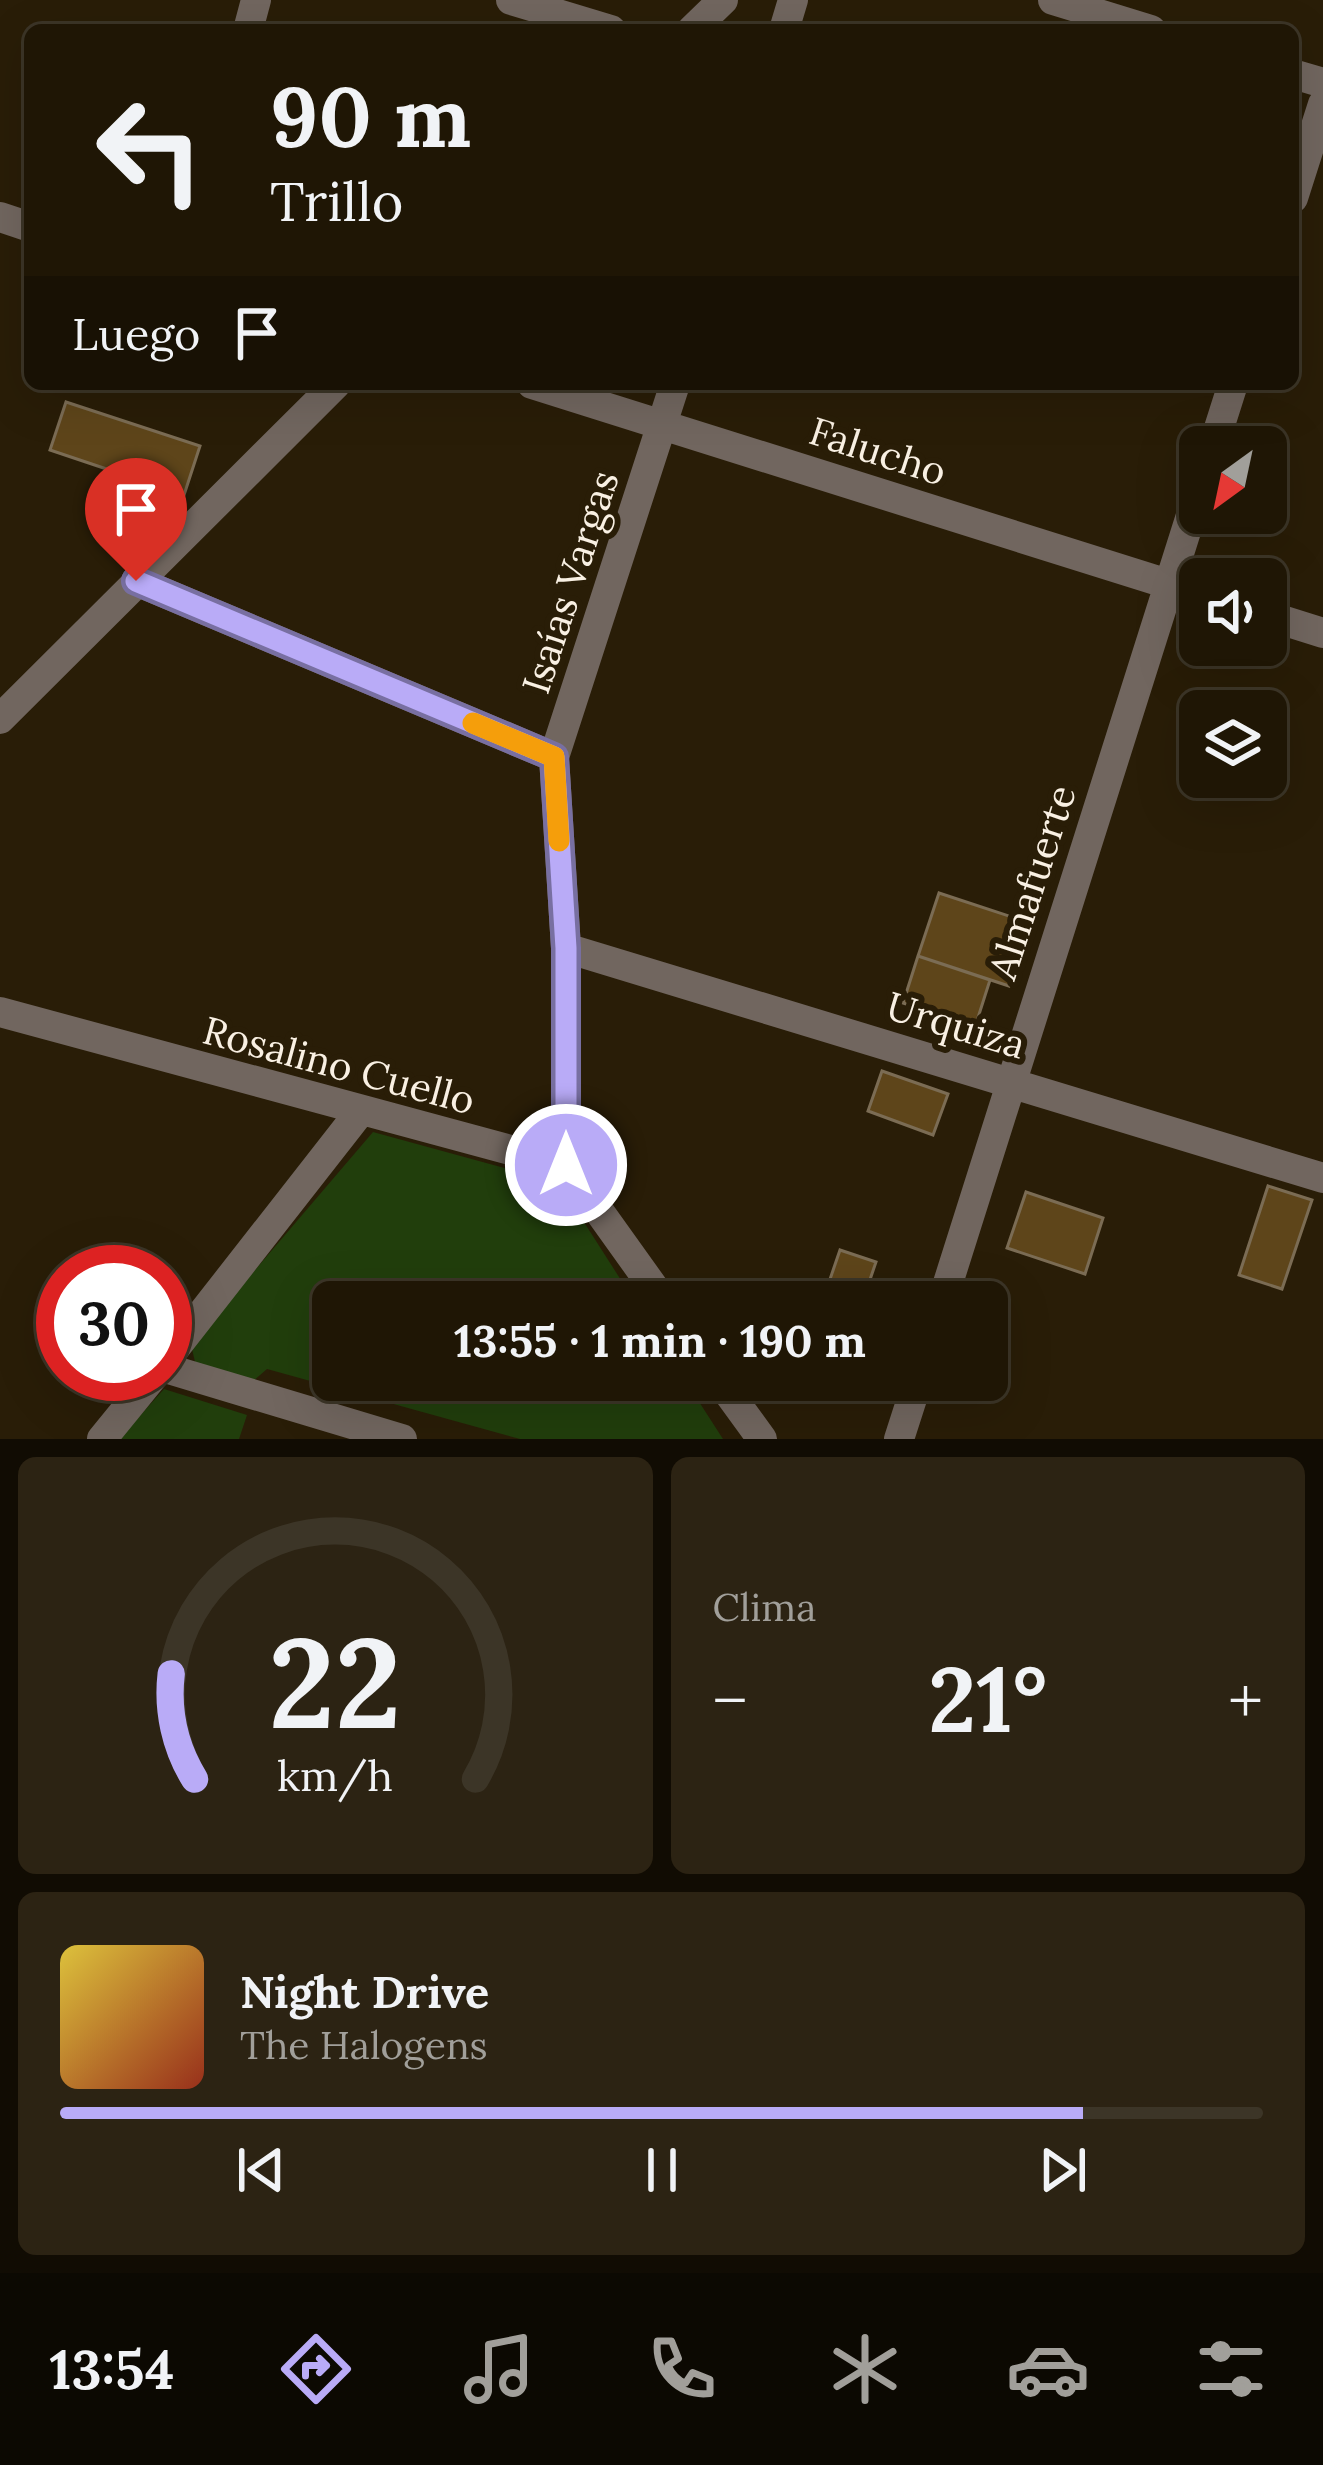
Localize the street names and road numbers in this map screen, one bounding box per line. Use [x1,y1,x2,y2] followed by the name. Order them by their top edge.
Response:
[803,405,953,497] street label: Falucho
[510,464,630,700] street label: Isaías Vargas
[977,779,1087,986] street label: Almafuerte
[880,980,1032,1070] street label: Urquiza
[198,1005,480,1125] street label: Rosalino Cuello

